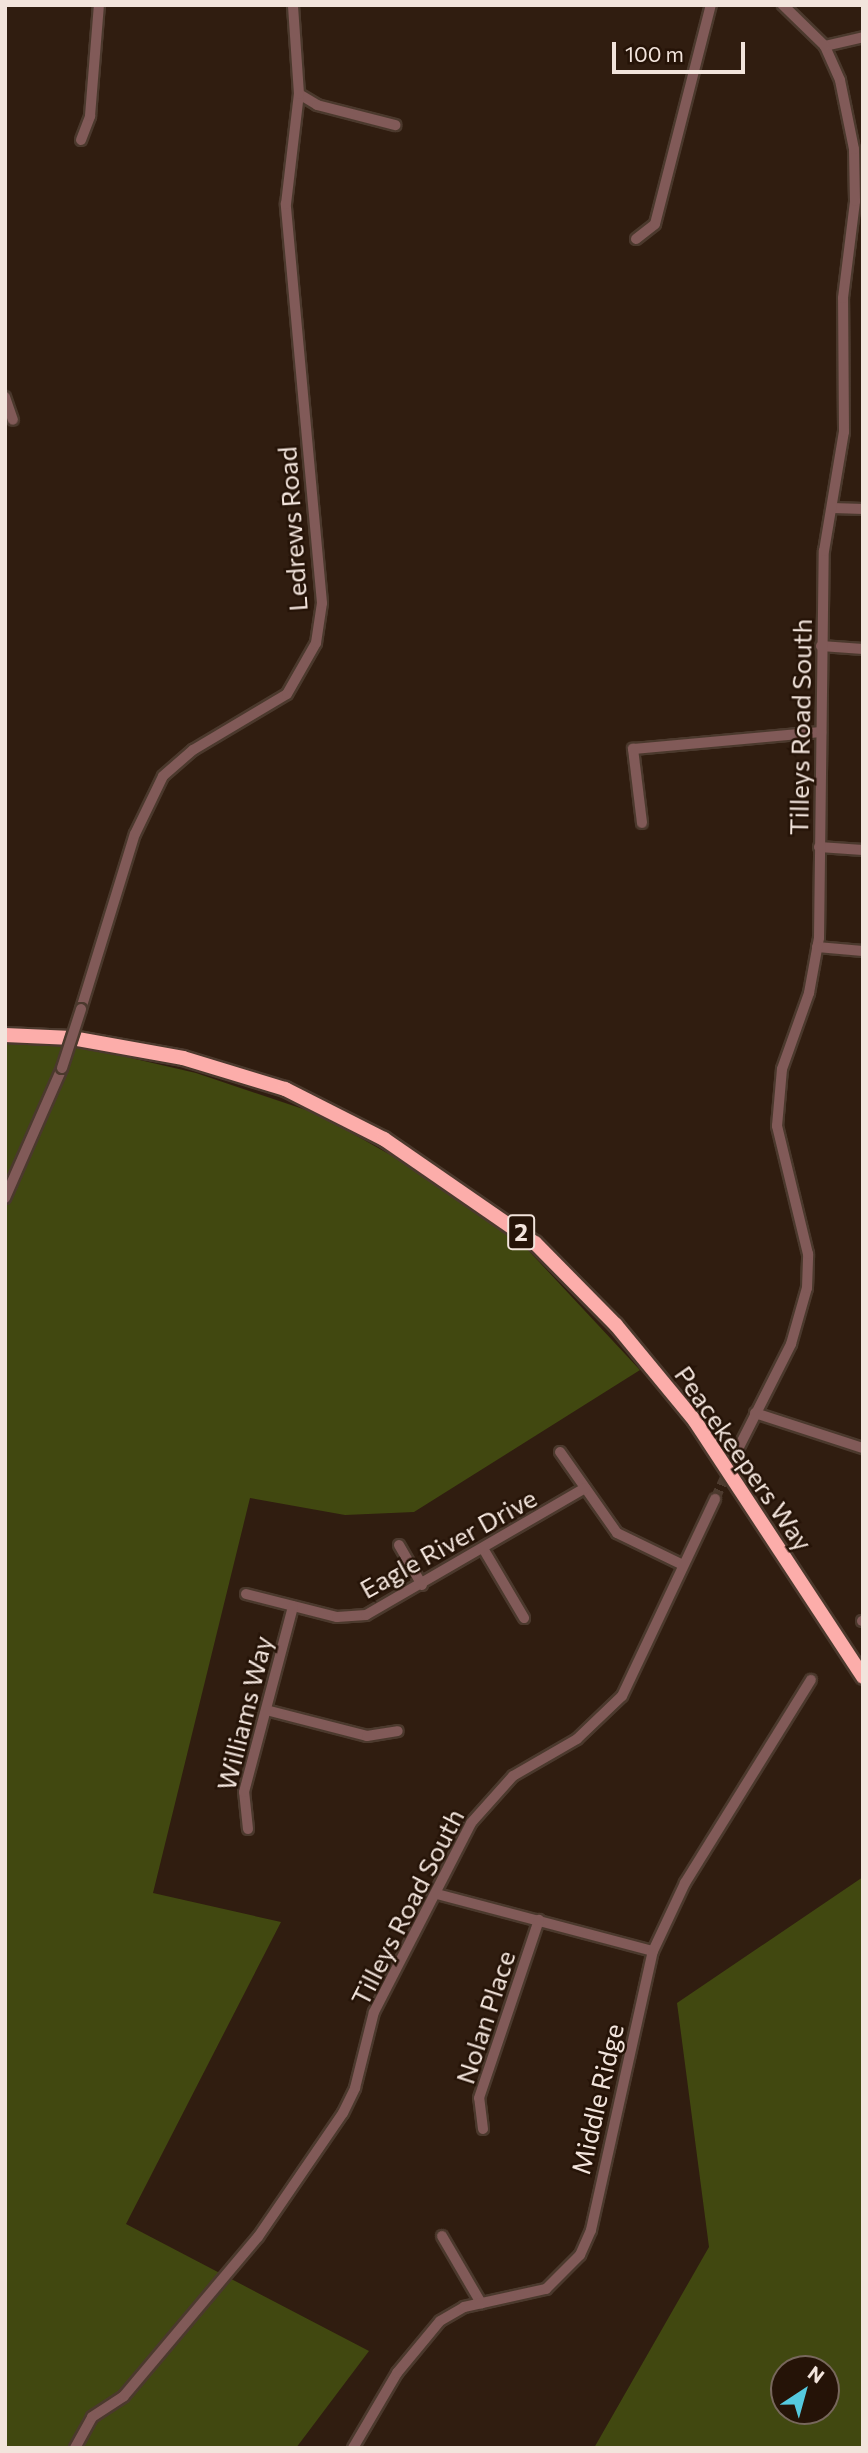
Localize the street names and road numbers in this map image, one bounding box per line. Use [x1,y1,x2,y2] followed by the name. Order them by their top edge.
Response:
[271,446,313,612] street label: Ledrews Road
[783,618,817,836] street label: Tilleys Road South
[507,1212,535,1252] road number: 2
[669,1360,819,1556] street label: Peacekeepers Way
[354,1482,542,1604] street label: Eagle River Drive
[210,1633,278,1793] street label: Williams Way
[344,1803,470,2011] street label: Tilleys Road South
[449,1946,521,2088] street label: Nolan Place
[565,2021,629,2177] street label: Middle Ridge

